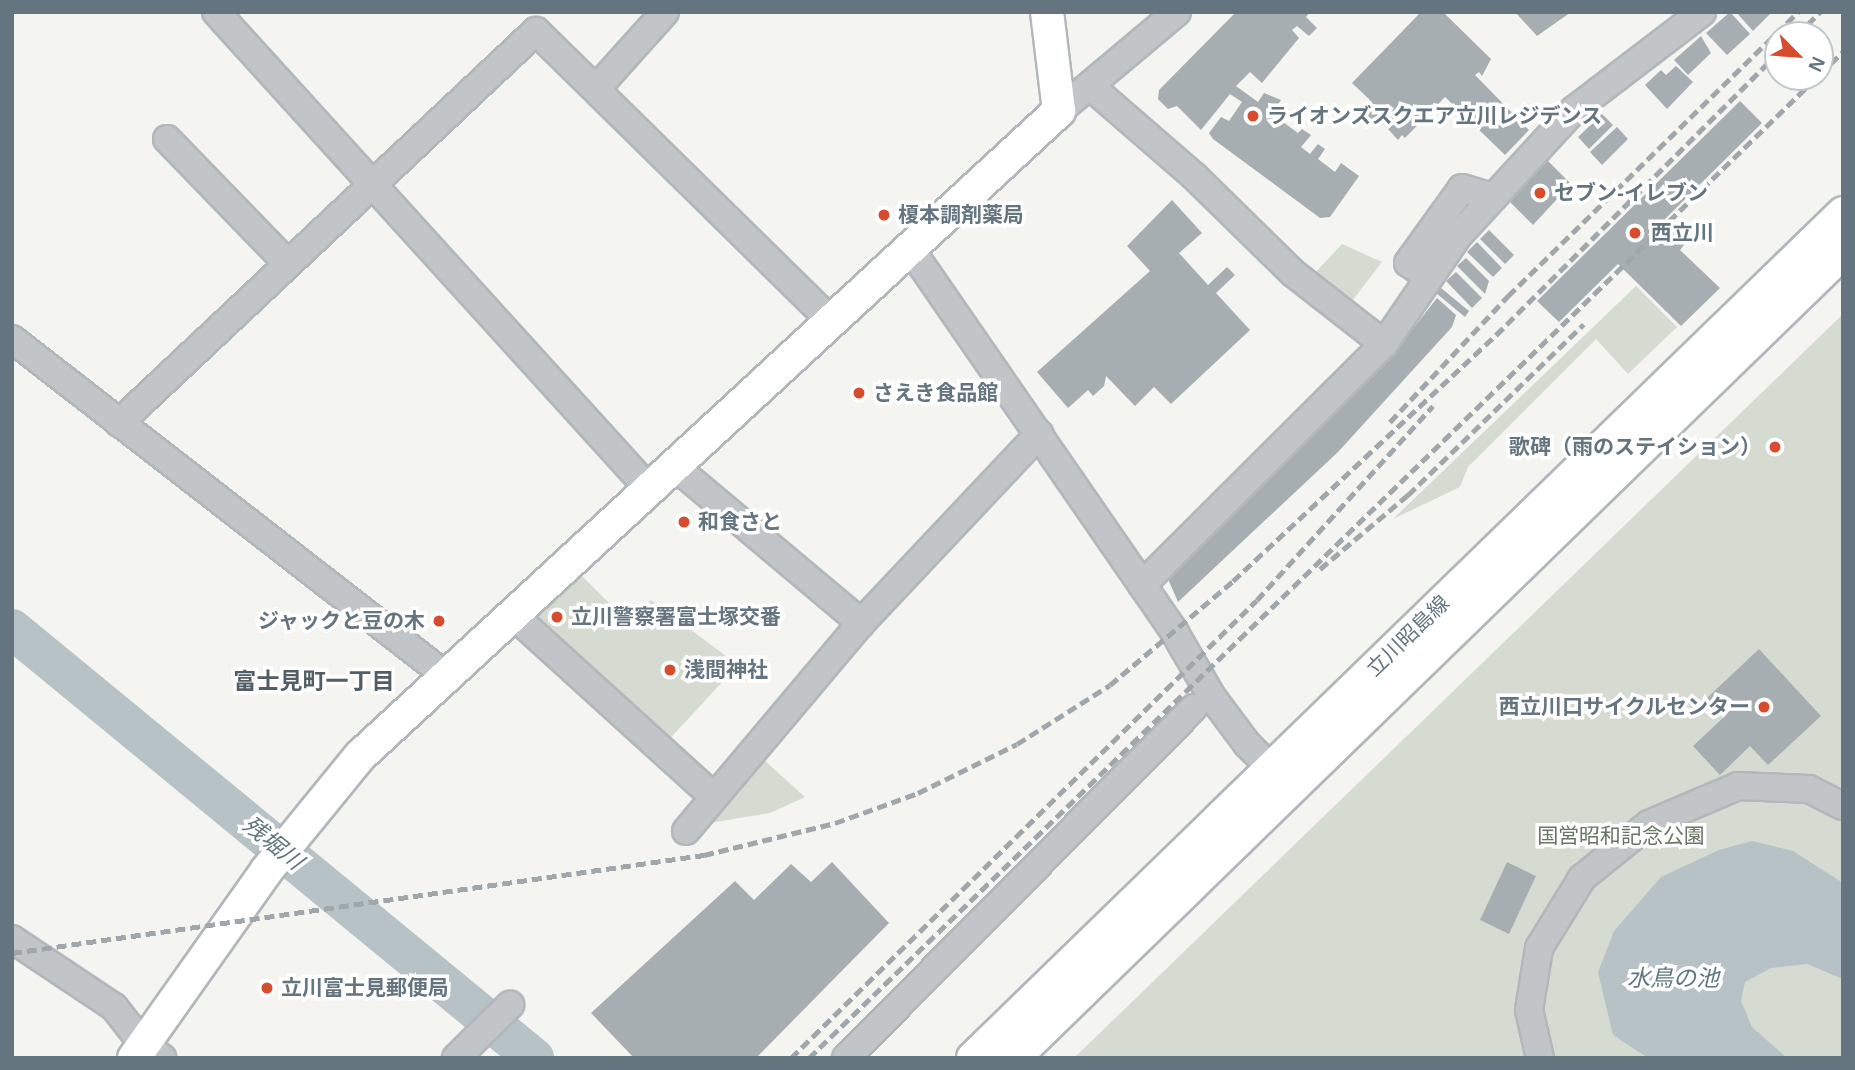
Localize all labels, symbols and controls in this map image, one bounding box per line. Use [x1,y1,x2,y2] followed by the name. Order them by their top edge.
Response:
[1764,21,1834,91] north arrow
[1804,54,1829,75] text: N
[1267,103,1603,129] place label: ライオンズスクエア立川レジデンス
[1245,108,1261,124] marker: ライオンズスクエア立川レジデンス
[1554,180,1708,206] place label: セブン-イレブン
[1532,185,1548,201] marker: セブン-イレブン
[898,202,1024,228] place label: 榎本調剤薬局
[876,207,892,223] marker: 榎本調剤薬局
[1651,220,1714,246] place label: 西立川
[1625,223,1645,243] marker: 西立川
[873,380,999,406] place label: さえき食品館
[851,385,867,401] marker: さえき食品館
[1509,434,1761,460] place label: 歌碑（雨のステイション）
[1767,439,1783,455] marker: 歌碑（雨のステイション）
[698,509,782,535] place label: 和食さと
[676,514,692,530] marker: 和食さと
[1361,590,1455,682] street label: 立川昭島線
[571,604,781,630] place label: 立川警察署富士塚交番
[257,608,425,634] place label: ジャックと豆の木
[549,609,565,625] marker: 立川警察署富士塚交番
[431,613,447,629] marker: ジャックと豆の木
[684,657,768,683] place label: 浅間神社
[662,662,678,678] marker: 浅間神社
[234,667,394,695] district label: 富士見町一丁目
[1498,694,1750,720] place label: 西立川口サイクルセンター
[1756,699,1772,715] marker: 西立川口サイクルセンター
[238,811,308,875] water label: 残堀川
[1537,823,1705,849] park label: 国営昭和記念公園
[1627,964,1719,992] water label: 水鳥の池
[281,975,449,1001] place label: 立川富士見郵便局
[259,980,275,996] marker: 立川富士見郵便局

